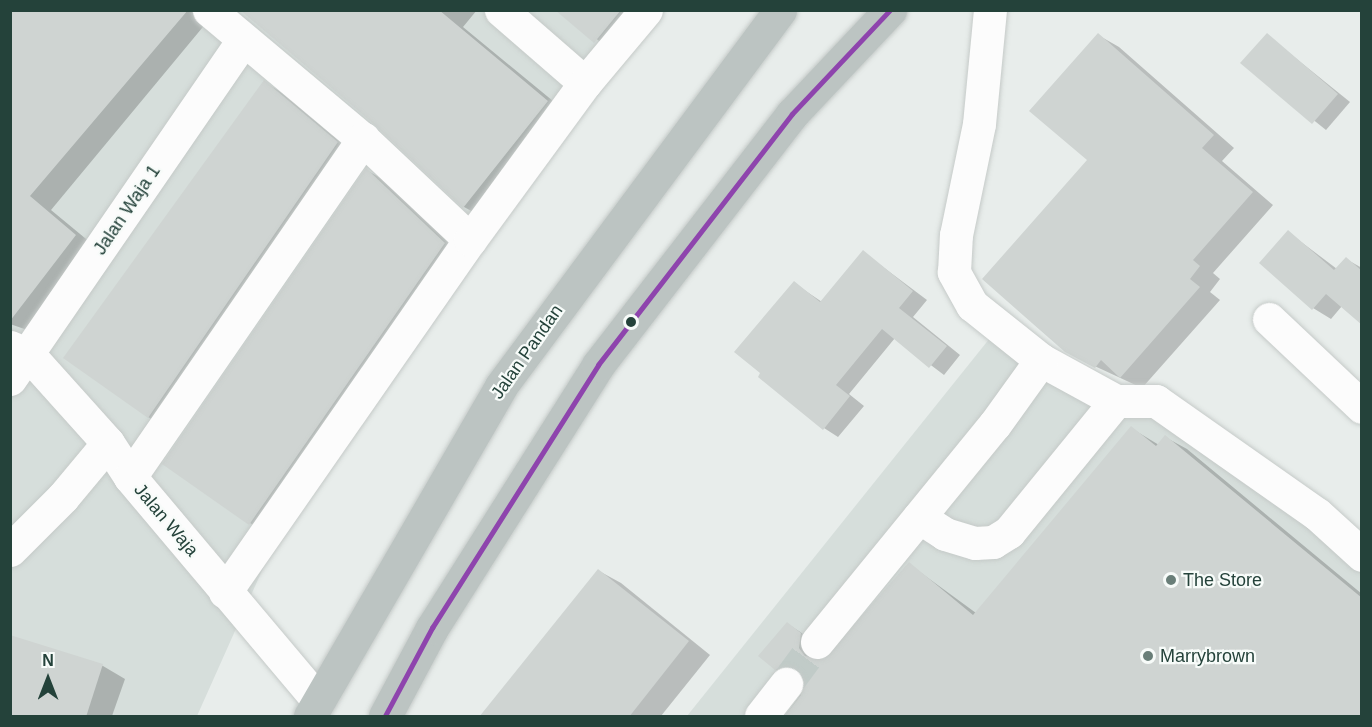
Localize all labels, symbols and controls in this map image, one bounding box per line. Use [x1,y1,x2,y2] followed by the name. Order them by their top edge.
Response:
[89,161,165,259] street label: Jalan Waja 1
[487,301,567,403] street label: Jalan Pandan
[625,316,637,328] unlabelled marker
[129,479,203,561] street label: Jalan Waja
[1183,569,1262,591] place label: The Store
[1164,573,1178,587] marker: The Store
[1160,645,1255,667] place label: Marrybrown
[18,649,78,709] north arrow
[1141,649,1155,663] marker: Marrybrown
[42,652,54,669] text: N

